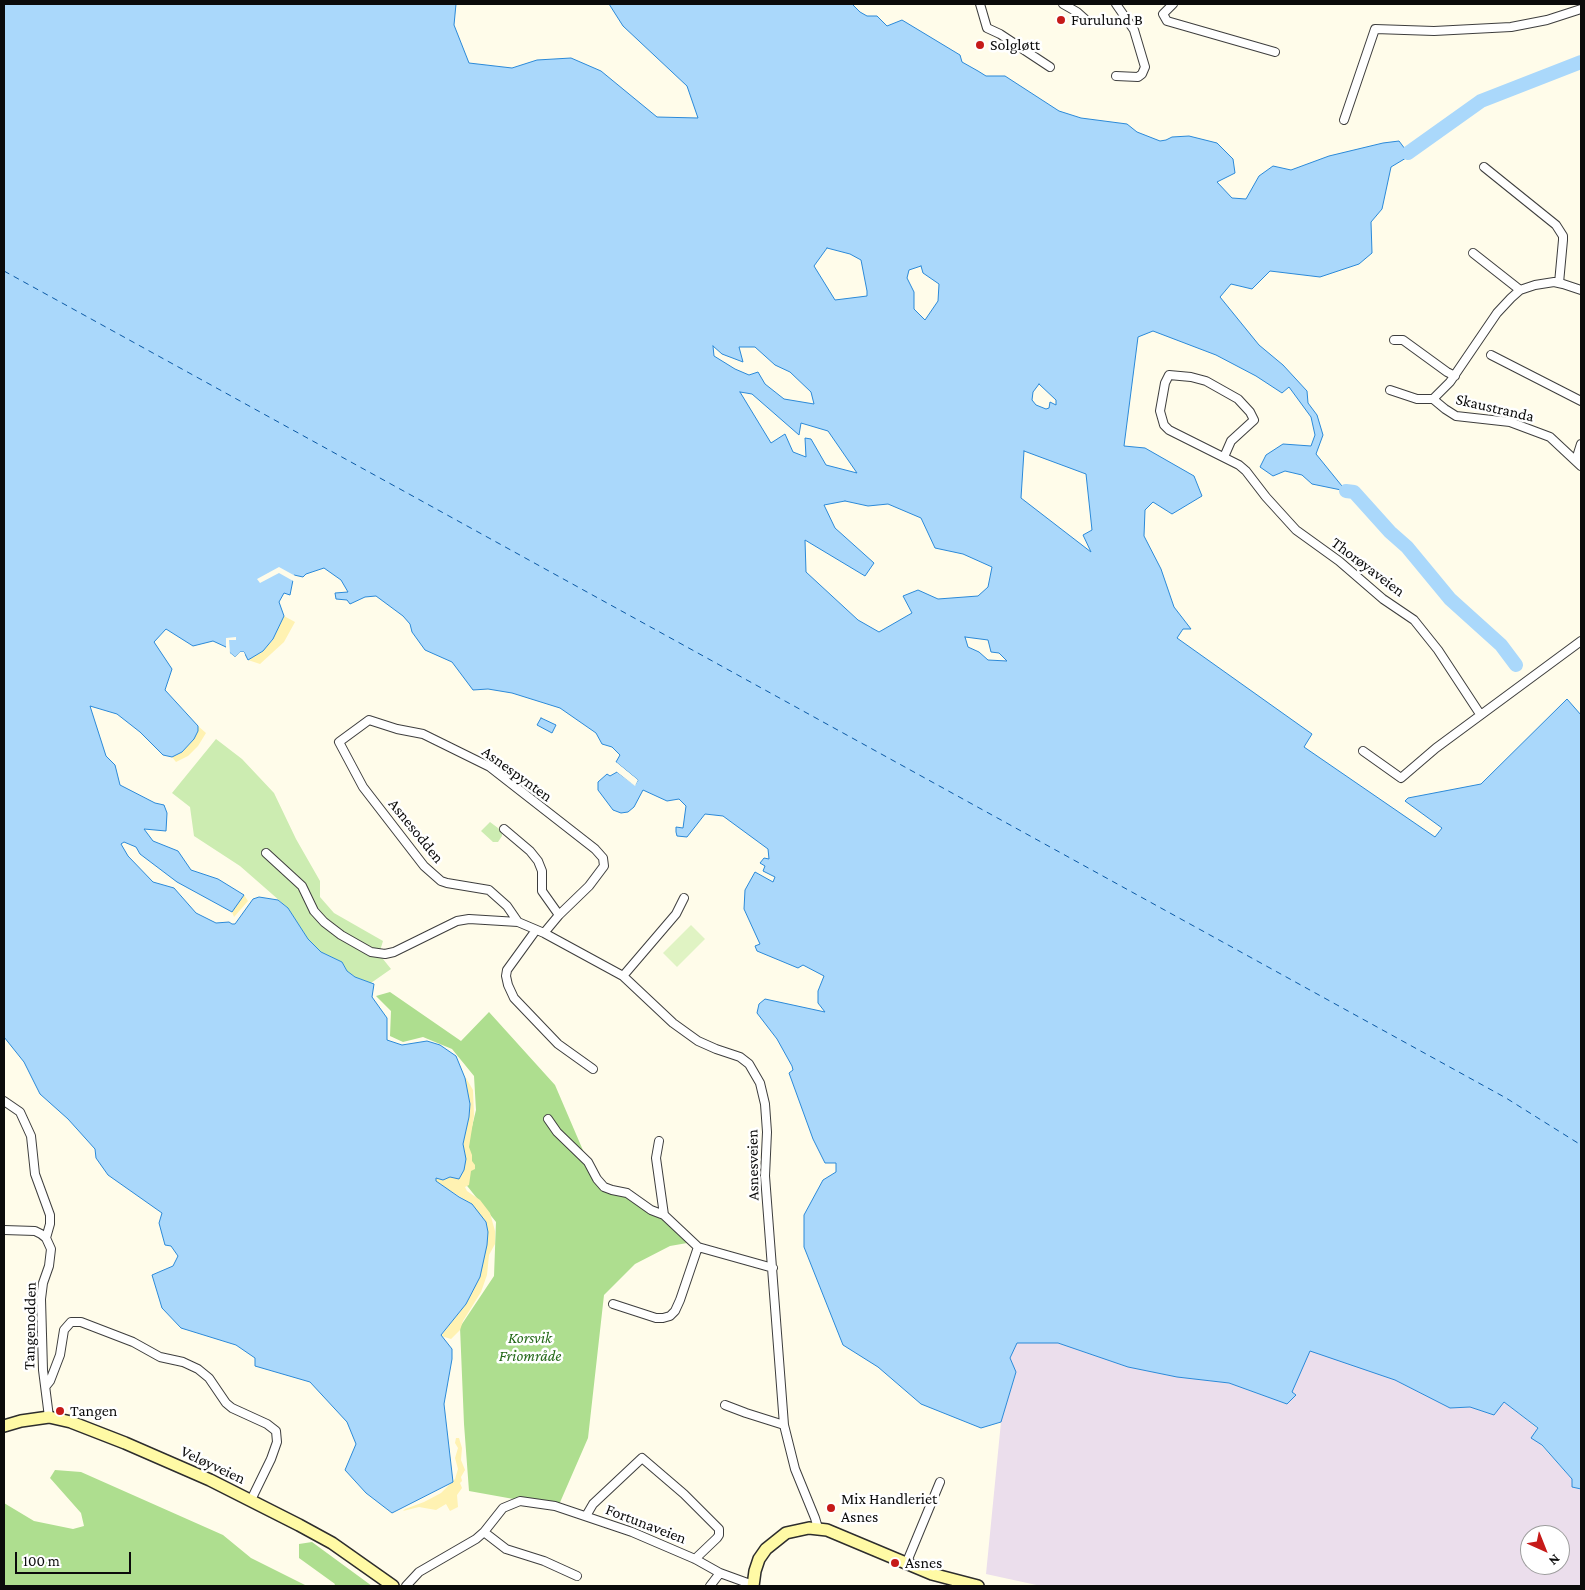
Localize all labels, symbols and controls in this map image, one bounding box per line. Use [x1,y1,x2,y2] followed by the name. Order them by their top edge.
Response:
[1071,10,1143,30] place label: Furulund B
[1055,14,1067,26] marker: Furulund B
[990,35,1040,55] place label: Solgløtt
[974,39,986,51] marker: Solgløtt
[1454,390,1536,426] street label: Skaustranda
[1327,533,1409,601] street label: Thorøyaveien
[478,742,556,806] street label: Asnespynten
[384,795,448,867] street label: Asnesodden
[743,1129,763,1201] street label: Asnesveien
[20,1282,40,1370] street label: Tangenodden
[499,1328,561,1366] park label: Korsvik Friområde
[70,1401,117,1421] place label: Tangen
[54,1405,66,1417] marker: Tangen
[178,1442,248,1488] street label: Veløyveien
[841,1489,937,1527] place label: Mix Handleriet Asnes
[603,1500,689,1548] street label: Fortunaveien
[825,1502,837,1514] marker: Mix Handleriet Asnes
[1520,1525,1570,1575] north arrow
[18,1542,134,1574] scale bar
[1546,1551,1564,1569] text: N
[23,1553,60,1569] text: 100 m
[905,1553,942,1573] place label: Asnes
[889,1557,901,1569] marker: Asnes

